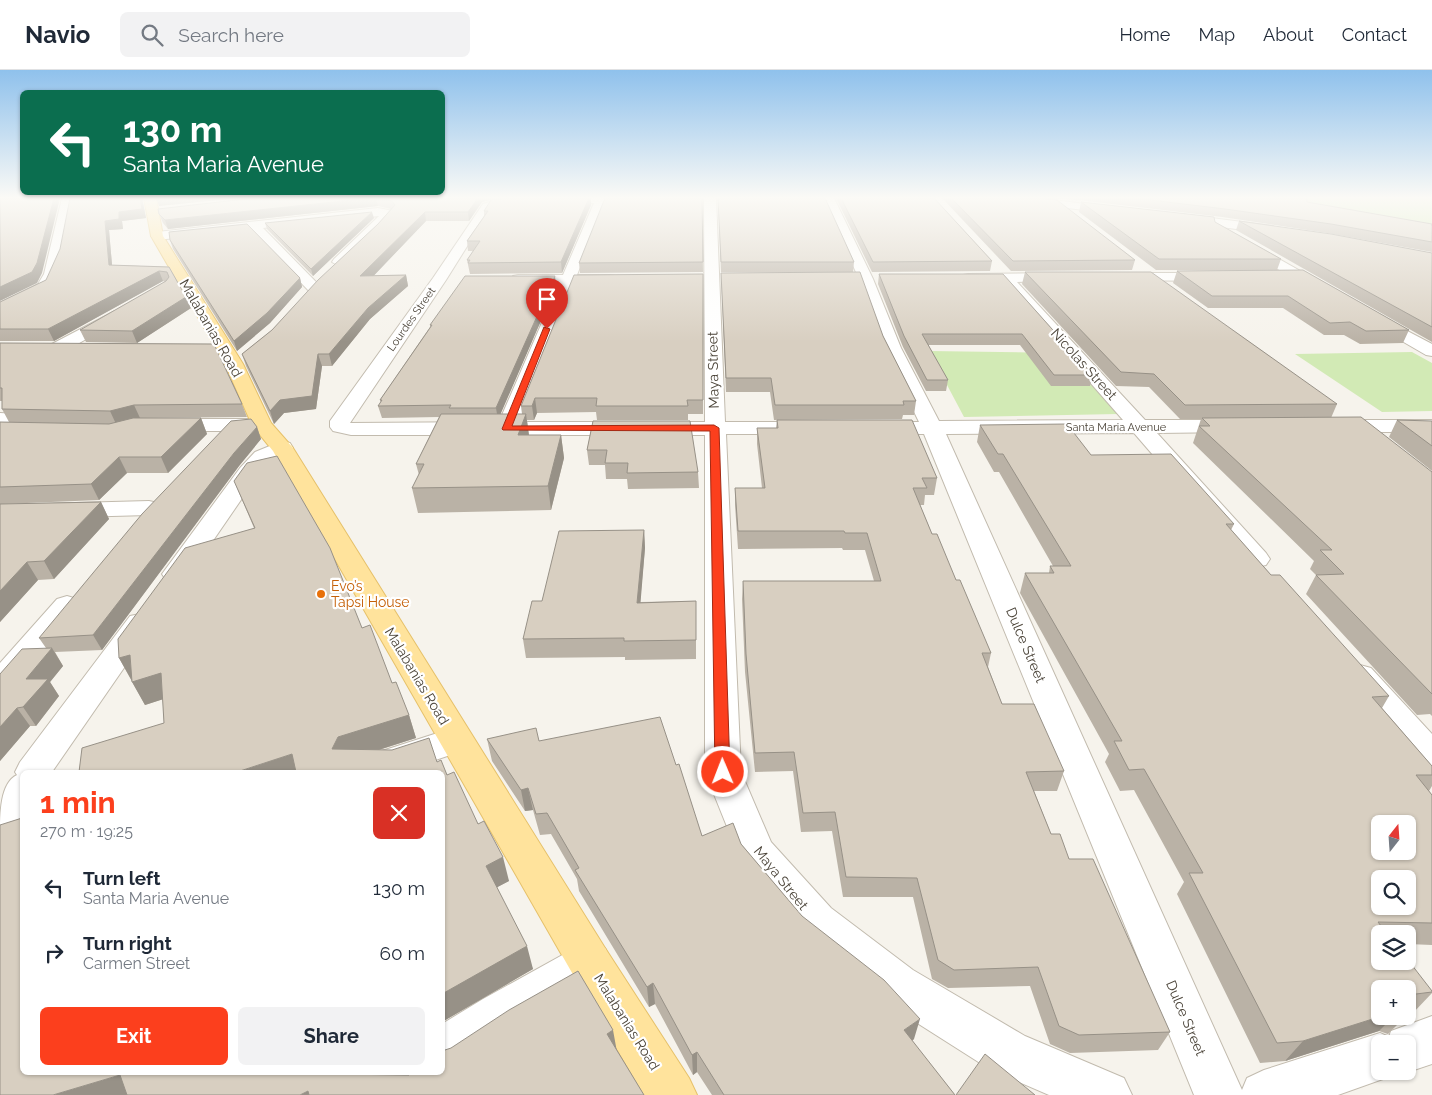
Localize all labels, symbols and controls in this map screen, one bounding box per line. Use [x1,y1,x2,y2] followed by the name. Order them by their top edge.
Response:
[120,12,470,57] search box
[25,20,90,49] text: Navio
[138,21,166,49] icon: search
[178,24,284,46] text: Search here
[1119,24,1170,45] text: Home
[1198,24,1235,45] text: Map
[1263,24,1314,45] text: About
[1342,24,1407,45] text: Contact
[123,109,222,150] text: 130 m
[40,110,105,175] icon: left
[123,151,324,177] text: Santa Maria Avenue
[176,276,246,380] street label: Malabanias Road
[526,278,568,329] pin
[385,285,438,354] street label: Lourdes Street
[533,285,561,313] icon: arrive
[1048,325,1120,403] street label: Nicolas Street
[704,331,722,409] street label: Maya Street
[1066,421,1167,434] street label: Santa Maria Avenue
[331,578,410,610] place label: Evo’s Tapsi House
[315,588,327,600] marker: Evo’s Tapsi House
[1003,605,1049,685] street label: Dulce Street
[382,625,452,727] street label: Malabanias Road
[696,745,748,797] position arrow
[40,785,116,820] text: 1 min
[373,787,425,839] button: close
[1371,815,1416,860] north arrow
[1371,815,1416,1080] map controls
[40,822,133,841] text: 270 m · 19:25
[751,843,812,913] street label: Maya Street
[83,867,160,889] text: Turn left
[1371,870,1416,915] button: search
[40,874,68,902] icon: left
[373,877,425,899] text: 130 m
[83,889,229,908] text: Santa Maria Avenue
[1371,925,1416,970] button: layers
[83,932,172,954] text: Turn right
[40,939,68,967] icon: right
[380,942,425,964] text: 60 m
[83,954,190,973] text: Carmen Street
[591,971,663,1073] street label: Malabanias Road
[1163,978,1209,1058] street label: Dulce Street
[1371,980,1416,1025] button: +
[40,1007,228,1065] button: Exit
[238,1007,425,1065] button: Share
[1371,1035,1416,1080] button: −

